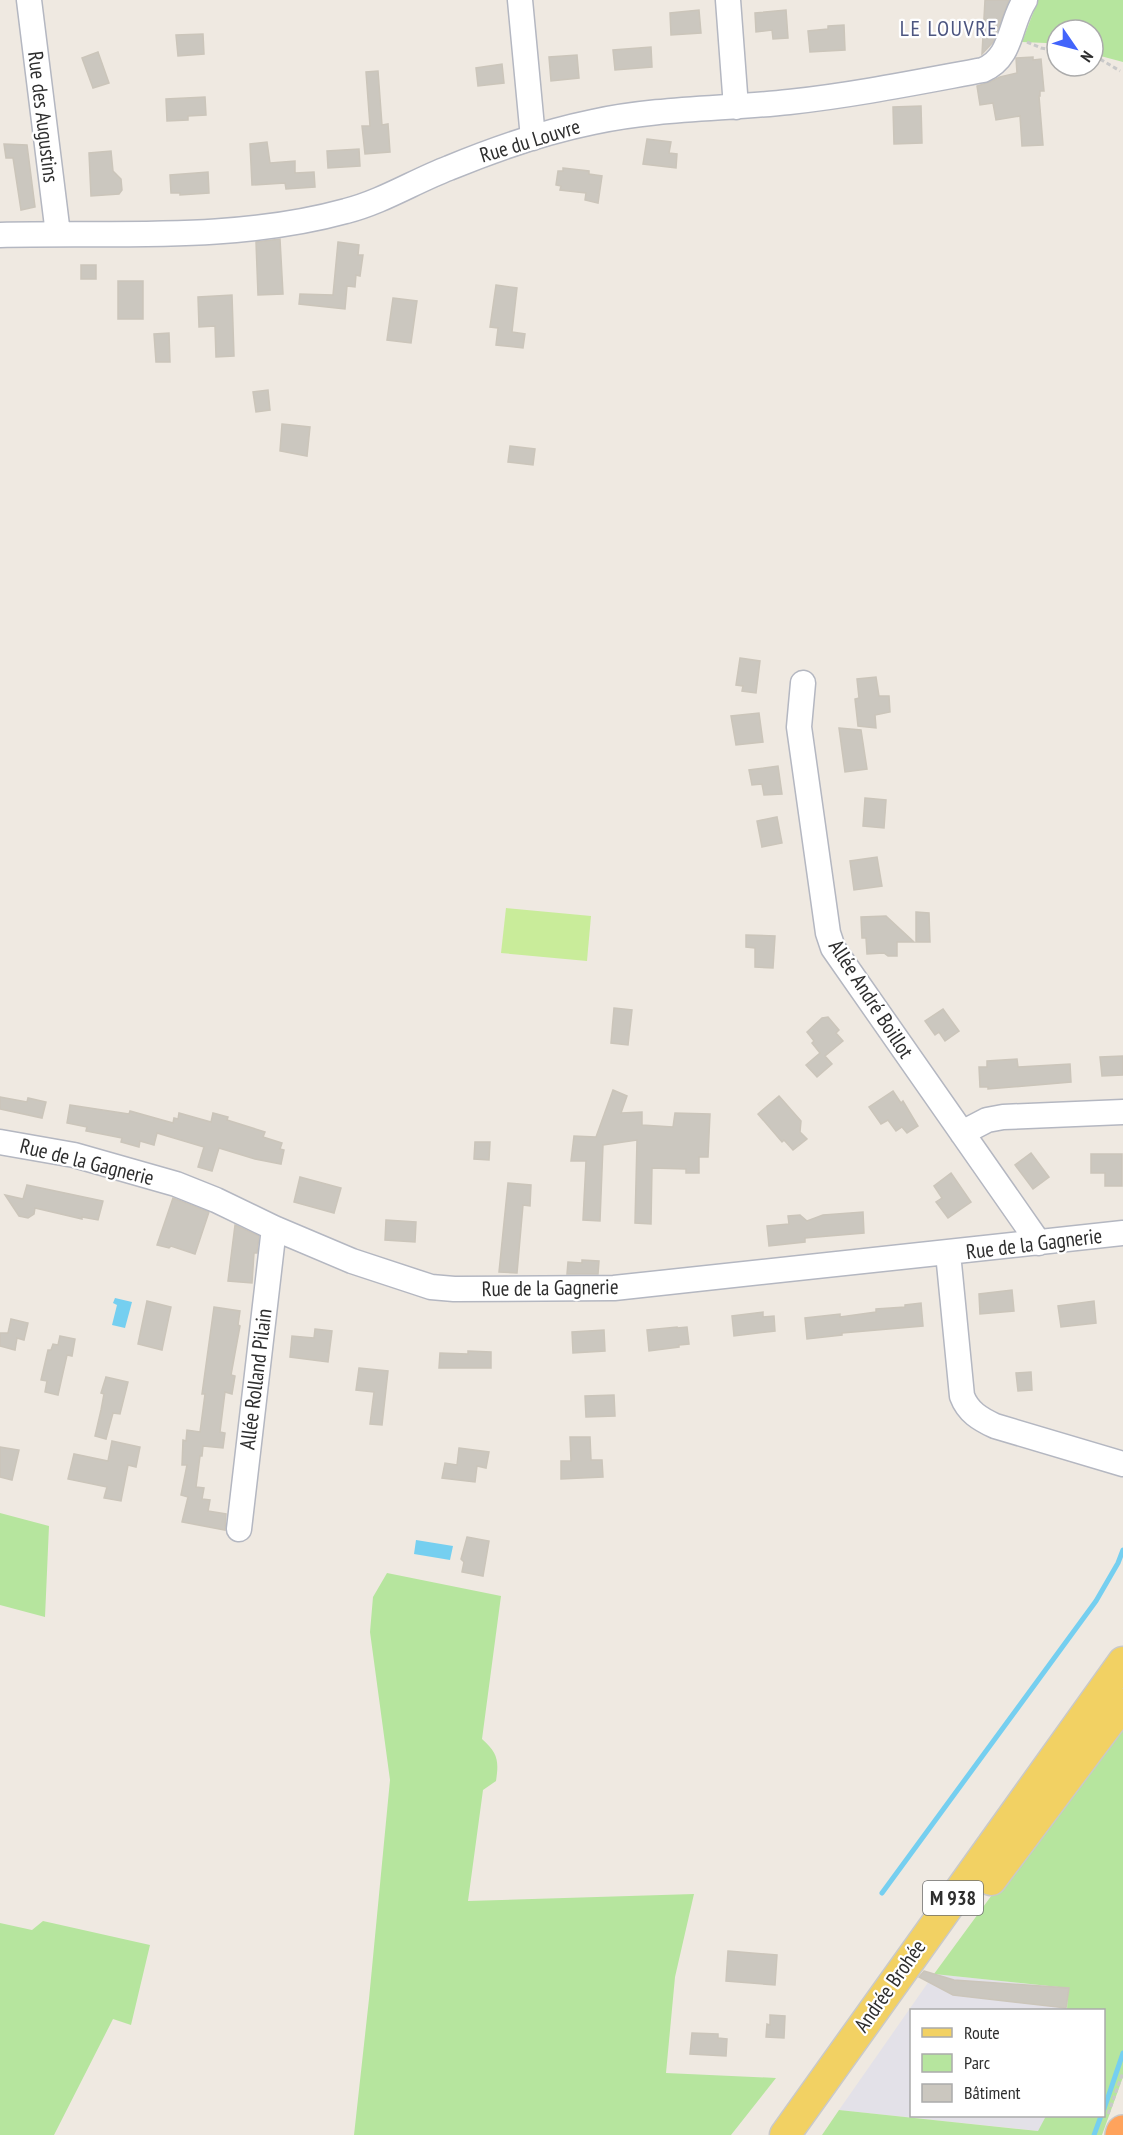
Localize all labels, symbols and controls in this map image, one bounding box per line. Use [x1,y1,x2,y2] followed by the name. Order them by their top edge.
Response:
[900,14,998,42] district label: LE LOUVRE
[1045,18,1105,78] north arrow
[1077,47,1098,66] text: N
[22,50,65,184] street label: Rue des Augustins
[476,112,583,169] street label: Rue du Louvre
[823,934,920,1063] street label: Allée André Boillot
[17,1132,157,1191] street label: Rue de la Gagnerie
[964,1222,1104,1265] street label: Rue de la Gagnerie
[481,1273,619,1302] street label: Rue de la Gagnerie
[233,1307,278,1451] street label: Allée Rolland Pilain
[923,1881,983,1915] road number: M 938
[848,1934,931,2037] street label: Andrée Brohée
[910,2009,1105,2117] legend
[964,2021,1000,2044] text: Route
[964,2051,991,2074] text: Parc
[964,2081,1021,2104] text: Bâtiment

